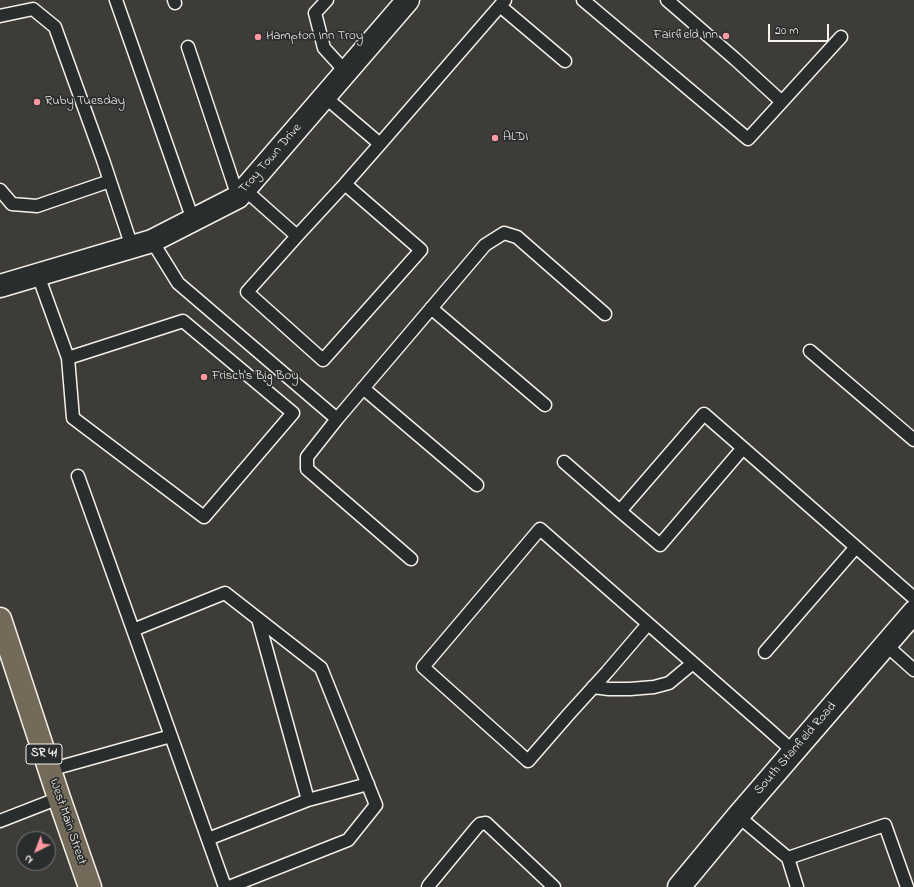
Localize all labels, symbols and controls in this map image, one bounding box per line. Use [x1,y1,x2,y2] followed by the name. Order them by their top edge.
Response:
[770,16,831,42] scale bar
[775,22,798,40] text: 20 m
[653,28,718,44] place label: Fairfield Inn
[266,29,363,45] place label: Hampton Inn Troy
[721,31,731,41] marker: Fairfield Inn
[253,32,263,42] marker: Hampton Inn Troy
[45,94,125,110] place label: Ruby Tuesday
[32,97,42,107] marker: Ruby Tuesday
[236,121,306,197] street label: Troy Town Drive
[503,130,528,146] place label: ALDI
[490,133,500,143] marker: ALDI
[212,369,298,385] place label: Frisch's Big Boy
[199,372,209,382] marker: Frisch's Big Boy
[752,699,840,799] street label: South Stanfield Road
[26,744,62,764] road number: SR 41
[45,777,89,867] street label: West Main Street
[16,831,56,871] north arrow
[21,851,37,868] text: N

